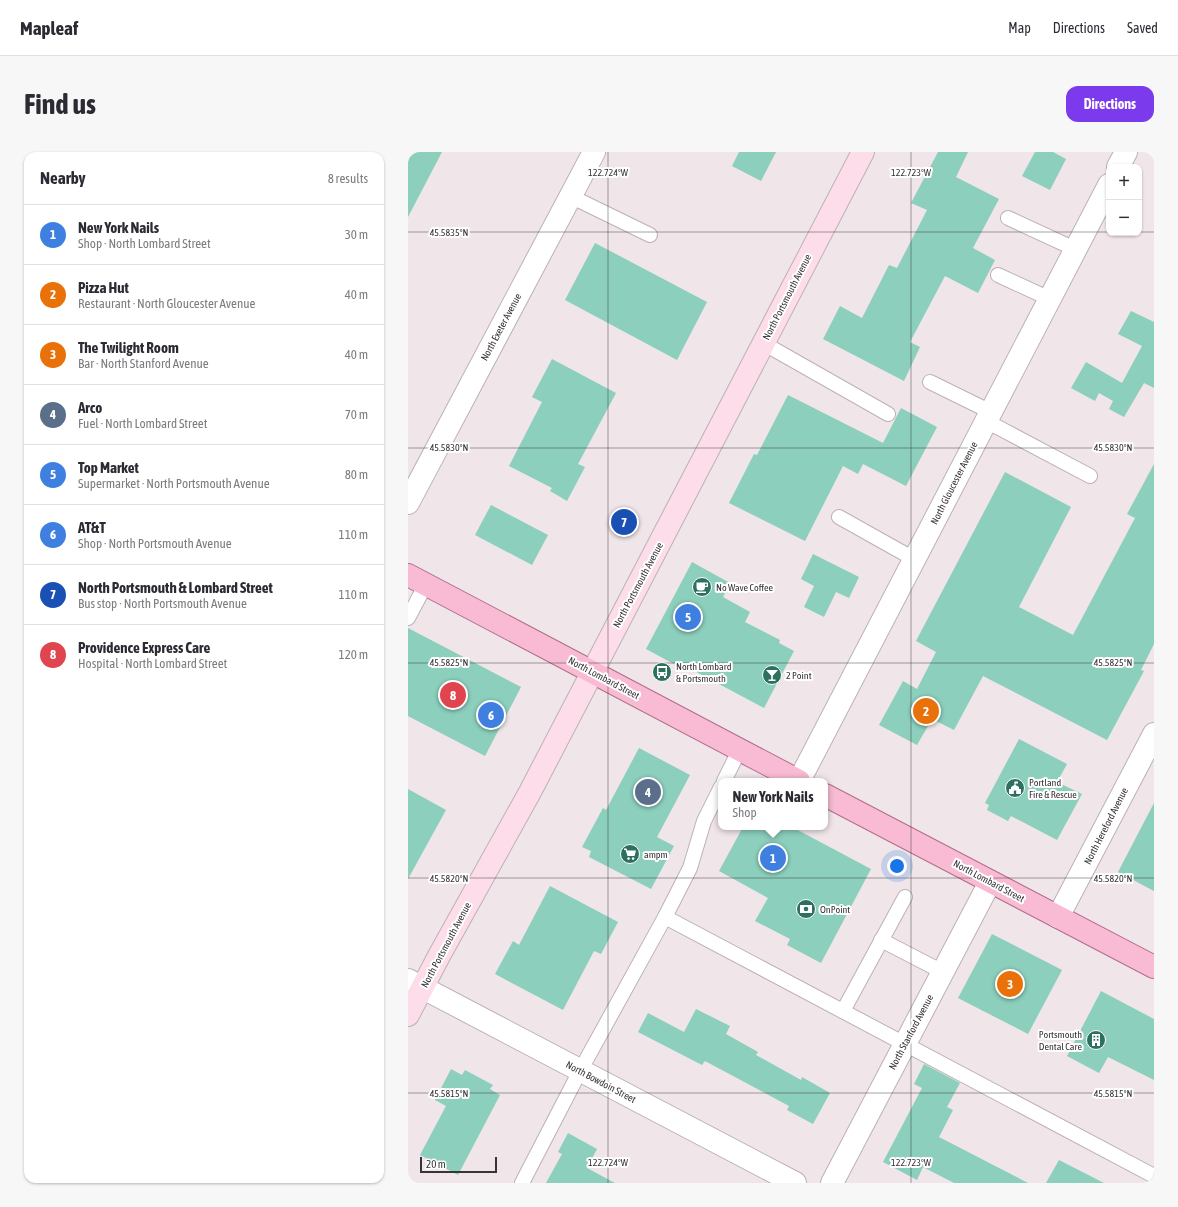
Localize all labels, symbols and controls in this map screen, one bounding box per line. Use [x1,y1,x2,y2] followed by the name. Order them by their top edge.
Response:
[20,17,78,39] text: Mapleaf
[1008,20,1031,36] text: Map
[1053,20,1105,36] text: Directions
[1127,20,1158,36] text: Saved
[1066,86,1154,122] button: Directions
[24,88,96,120] text: Find us
[1106,164,1142,236] map controls
[1106,164,1142,200] button: +
[588,167,629,178] text: 122.724°W
[891,167,932,178] text: 122.723°W
[40,168,86,188] text: Nearby
[328,171,368,186] text: 8 results
[1106,200,1142,236] button: −
[78,219,159,236] text: New York Nails
[50,227,56,242] text: 1
[345,227,368,242] text: 30 m
[430,227,468,238] text: 45.5835°N
[78,236,211,251] text: Shop · North Lombard Street
[761,252,814,342] street label: North Portsmouth Avenue
[78,279,129,296] text: Pizza Hut
[50,287,56,302] text: 2
[345,287,368,302] text: 40 m
[479,291,524,363] street label: North Exeter Avenue
[78,296,255,311] text: Restaurant · North Gloucester Avenue
[78,339,179,356] text: The Twilight Room
[50,347,56,362] text: 3
[345,347,368,362] text: 40 m
[78,356,209,371] text: Bar · North Stanford Avenue
[78,399,102,416] text: Arco
[50,407,56,422] text: 4
[345,407,368,422] text: 70 m
[78,416,207,431] text: Fuel · North Lombard Street
[928,440,980,526] street label: North Gloucester Avenue
[430,442,468,453] text: 45.5830°N
[1094,442,1132,453] text: 45.5830°N
[78,459,139,476] text: Top Market
[50,467,56,482] text: 5
[345,467,368,482] text: 80 m
[78,476,270,491] text: Supermarket · North Portsmouth Avenue
[611,507,637,537] pin: 7
[78,519,106,536] text: AT&T
[50,527,56,542] text: 6
[339,527,368,542] text: 110 m
[78,536,232,551] text: Shop · North Portsmouth Avenue
[611,540,665,629] street label: North Portsmouth Avenue
[691,576,713,598] cafe icon: No Wave Coffee
[78,579,273,596] text: North Portsmouth & Lombard Street
[716,582,774,593] place label: No Wave Coffee
[50,587,56,602] text: 7
[339,587,368,602] text: 110 m
[78,596,247,611] text: Bus stop · North Portsmouth Avenue
[675,602,701,632] pin: 5
[78,639,210,656] text: Providence Express Care
[50,647,56,662] text: 8
[339,647,368,662] text: 120 m
[567,655,641,701] street label: North Lombard Street
[78,656,227,671] text: Hospital · North Lombard Street
[430,657,468,668] text: 45.5825°N
[1094,657,1132,668] text: 45.5825°N
[651,661,673,683] bus stop icon: North Lombard & Portsmouth
[676,661,732,684] place label: North Lombard & Portsmouth
[761,664,783,686] bar icon: 2 Point
[786,670,812,681] place label: 2 Point
[440,680,466,710] pin: 8
[913,696,939,726] pin: 2
[478,700,504,730] pin: 6
[635,777,661,807] pin: 4
[1004,777,1026,799] public building icon: Portland Fire & Rescue
[1029,777,1077,800] place label: Portland Fire & Rescue
[718,778,828,830] popup
[1082,785,1130,866] street label: North Hereford Avenue
[733,788,813,805] text: New York Nails
[733,805,757,820] text: Shop
[619,843,641,865] supermarket icon: ampm
[760,843,786,873] pin: 1
[644,849,668,860] place label: ampm
[887,856,907,876] your location
[952,858,1026,904] street label: North Lombard Street
[430,873,468,884] text: 45.5820°N
[1094,873,1132,884] text: 45.5820°N
[795,898,817,920] bank icon: OnPoint
[419,900,473,989] street label: North Portsmouth Avenue
[820,904,850,915] place label: OnPoint
[997,969,1023,999] pin: 3
[887,992,936,1071] street label: North Stanford Avenue
[1039,1029,1082,1052] place label: Portsmouth Dental Care
[1085,1029,1107,1051] building icon: Portsmouth Dental Care
[564,1059,638,1105] street label: North Bowdoin Street
[430,1088,468,1099] text: 45.5815°N
[1094,1088,1132,1099] text: 45.5815°N
[420,1155,497,1174] scale bar
[588,1157,629,1168] text: 122.724°W
[891,1157,932,1168] text: 122.723°W
[426,1158,446,1170] text: 20 m

